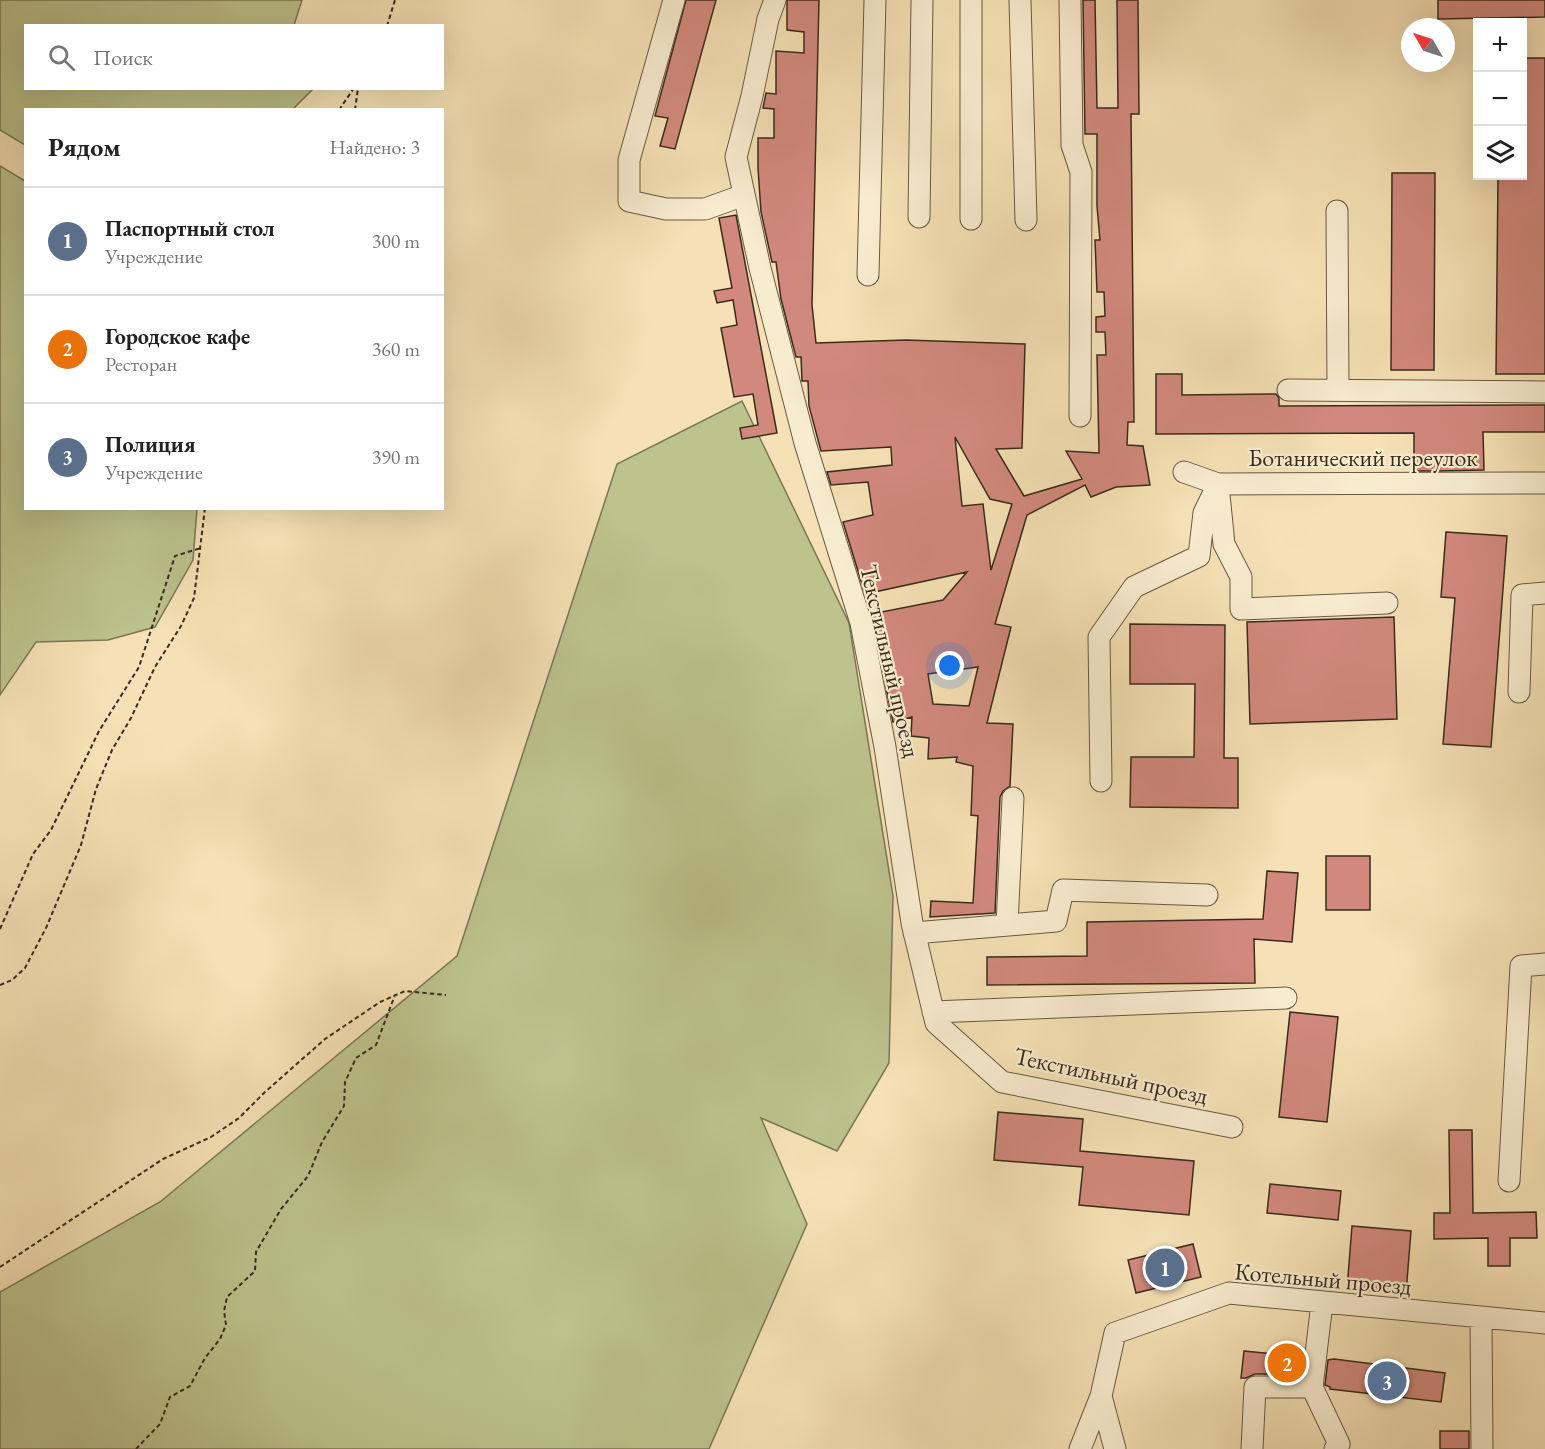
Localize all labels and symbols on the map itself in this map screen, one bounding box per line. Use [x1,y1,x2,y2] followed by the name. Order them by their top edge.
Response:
[1401,18,1455,72] north arrow
[1248,442,1478,473] street label: Ботанический переулок
[853,561,928,761] street label: Текстильный проезд
[935,651,964,680] your location
[1011,1040,1211,1111] street label: Текстильный проезд
[1146,1246,1184,1290] pin: 1
[1233,1255,1413,1302] street label: Котельный проезд
[1268,1340,1306,1386] pin: 2
[1368,1358,1406,1404] pin: 3

